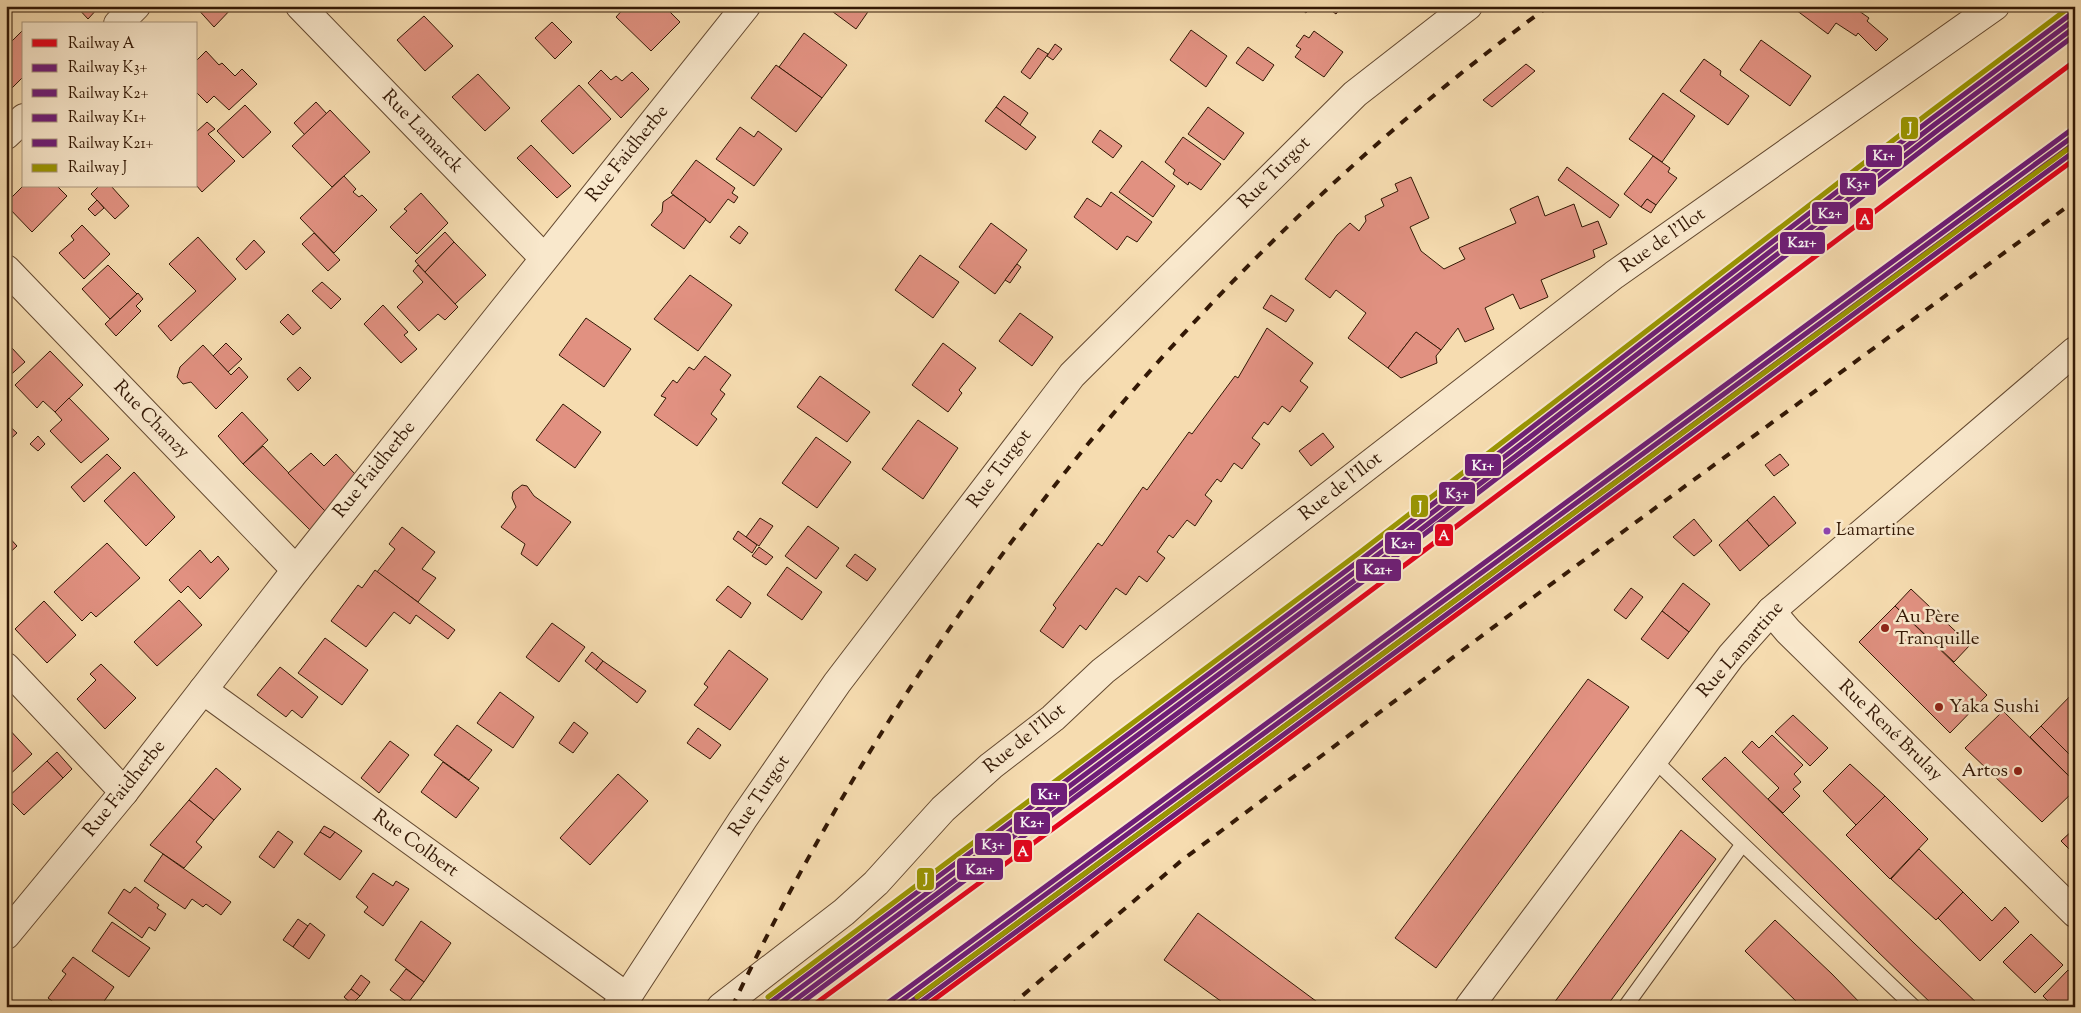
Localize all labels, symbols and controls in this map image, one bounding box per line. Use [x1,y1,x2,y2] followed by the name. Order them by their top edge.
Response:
[22,22,198,188] legend
[68,34,135,55] text: Railway A
[68,58,147,79] text: Railway K3+
[68,84,148,105] text: Railway K2+
[375,84,469,180] street label: Rue Lamarck
[580,100,676,208] street label: Rue Faidherbe
[68,108,147,129] text: Railway K1+
[1900,116,1919,140] line badge: J
[1907,119,1913,139] text: J
[1233,130,1318,215] street label: Rue Turgot
[68,134,154,155] text: Railway K21+
[1865,144,1903,168] line badge: K1+
[1873,147,1896,167] text: K1+
[68,158,128,179] text: Railway J
[1839,172,1877,196] line badge: K3+
[1846,175,1870,195] text: K3+
[1615,201,1712,280] street label: Rue de l'Ilot
[1811,201,1849,225] line badge: K2+
[1818,205,1843,225] text: K2+
[1855,207,1874,231] line badge: A
[1859,211,1871,231] text: A
[1779,231,1826,255] line badge: K21+
[1788,234,1817,254] text: K21+
[107,375,196,466] street label: Rue Chanzy
[327,416,423,524] street label: Rue Faidherbe
[961,423,1039,514] street label: Rue Turgot
[1294,446,1389,528] street label: Rue de l'Ilot
[1464,453,1502,477] line badge: K1+
[1472,457,1495,477] text: K1+
[1438,481,1476,505] line badge: K3+
[1445,485,1469,505] text: K3+
[1410,494,1429,518] line badge: J
[1417,498,1423,518] text: J
[1836,518,1915,544] place label: Lamartine
[1434,523,1454,547] line badge: A
[1822,526,1832,536] marker: Lamartine
[1438,527,1450,547] text: A
[1384,531,1422,555] line badge: K2+
[1391,535,1416,555] text: K2+
[1355,558,1402,582] line badge: K21+
[1364,561,1393,581] text: K21+
[1691,596,1791,704] street label: Rue Lamartine
[1895,604,1980,653] place label: Au Père Tranquille
[1879,622,1891,634] marker: Au Père Tranquille
[1832,674,1949,788] street label: Rue René Brulay
[1949,694,2039,721] place label: Yaka Sushi
[978,697,1072,781] street label: Rue de l'Ilot
[1933,701,1945,713] marker: Yaka Sushi
[77,735,173,843] street label: Rue Faidherbe
[723,750,797,842] street label: Rue Turgot
[1961,758,2008,785] place label: Artos
[2012,765,2024,777] marker: Artos
[1030,782,1068,806] line badge: K1+
[1038,786,1061,806] text: K1+
[366,804,464,885] street label: Rue Colbert
[1013,811,1051,835] line badge: K2+
[1020,814,1045,834] text: K2+
[974,832,1012,856] line badge: K3+
[981,836,1005,856] text: K3+
[1013,839,1033,863] line badge: A
[1017,843,1029,863] text: A
[956,857,1004,881] line badge: K21+
[966,861,995,881] text: K21+
[916,867,935,891] line badge: J
[923,870,929,890] text: J

